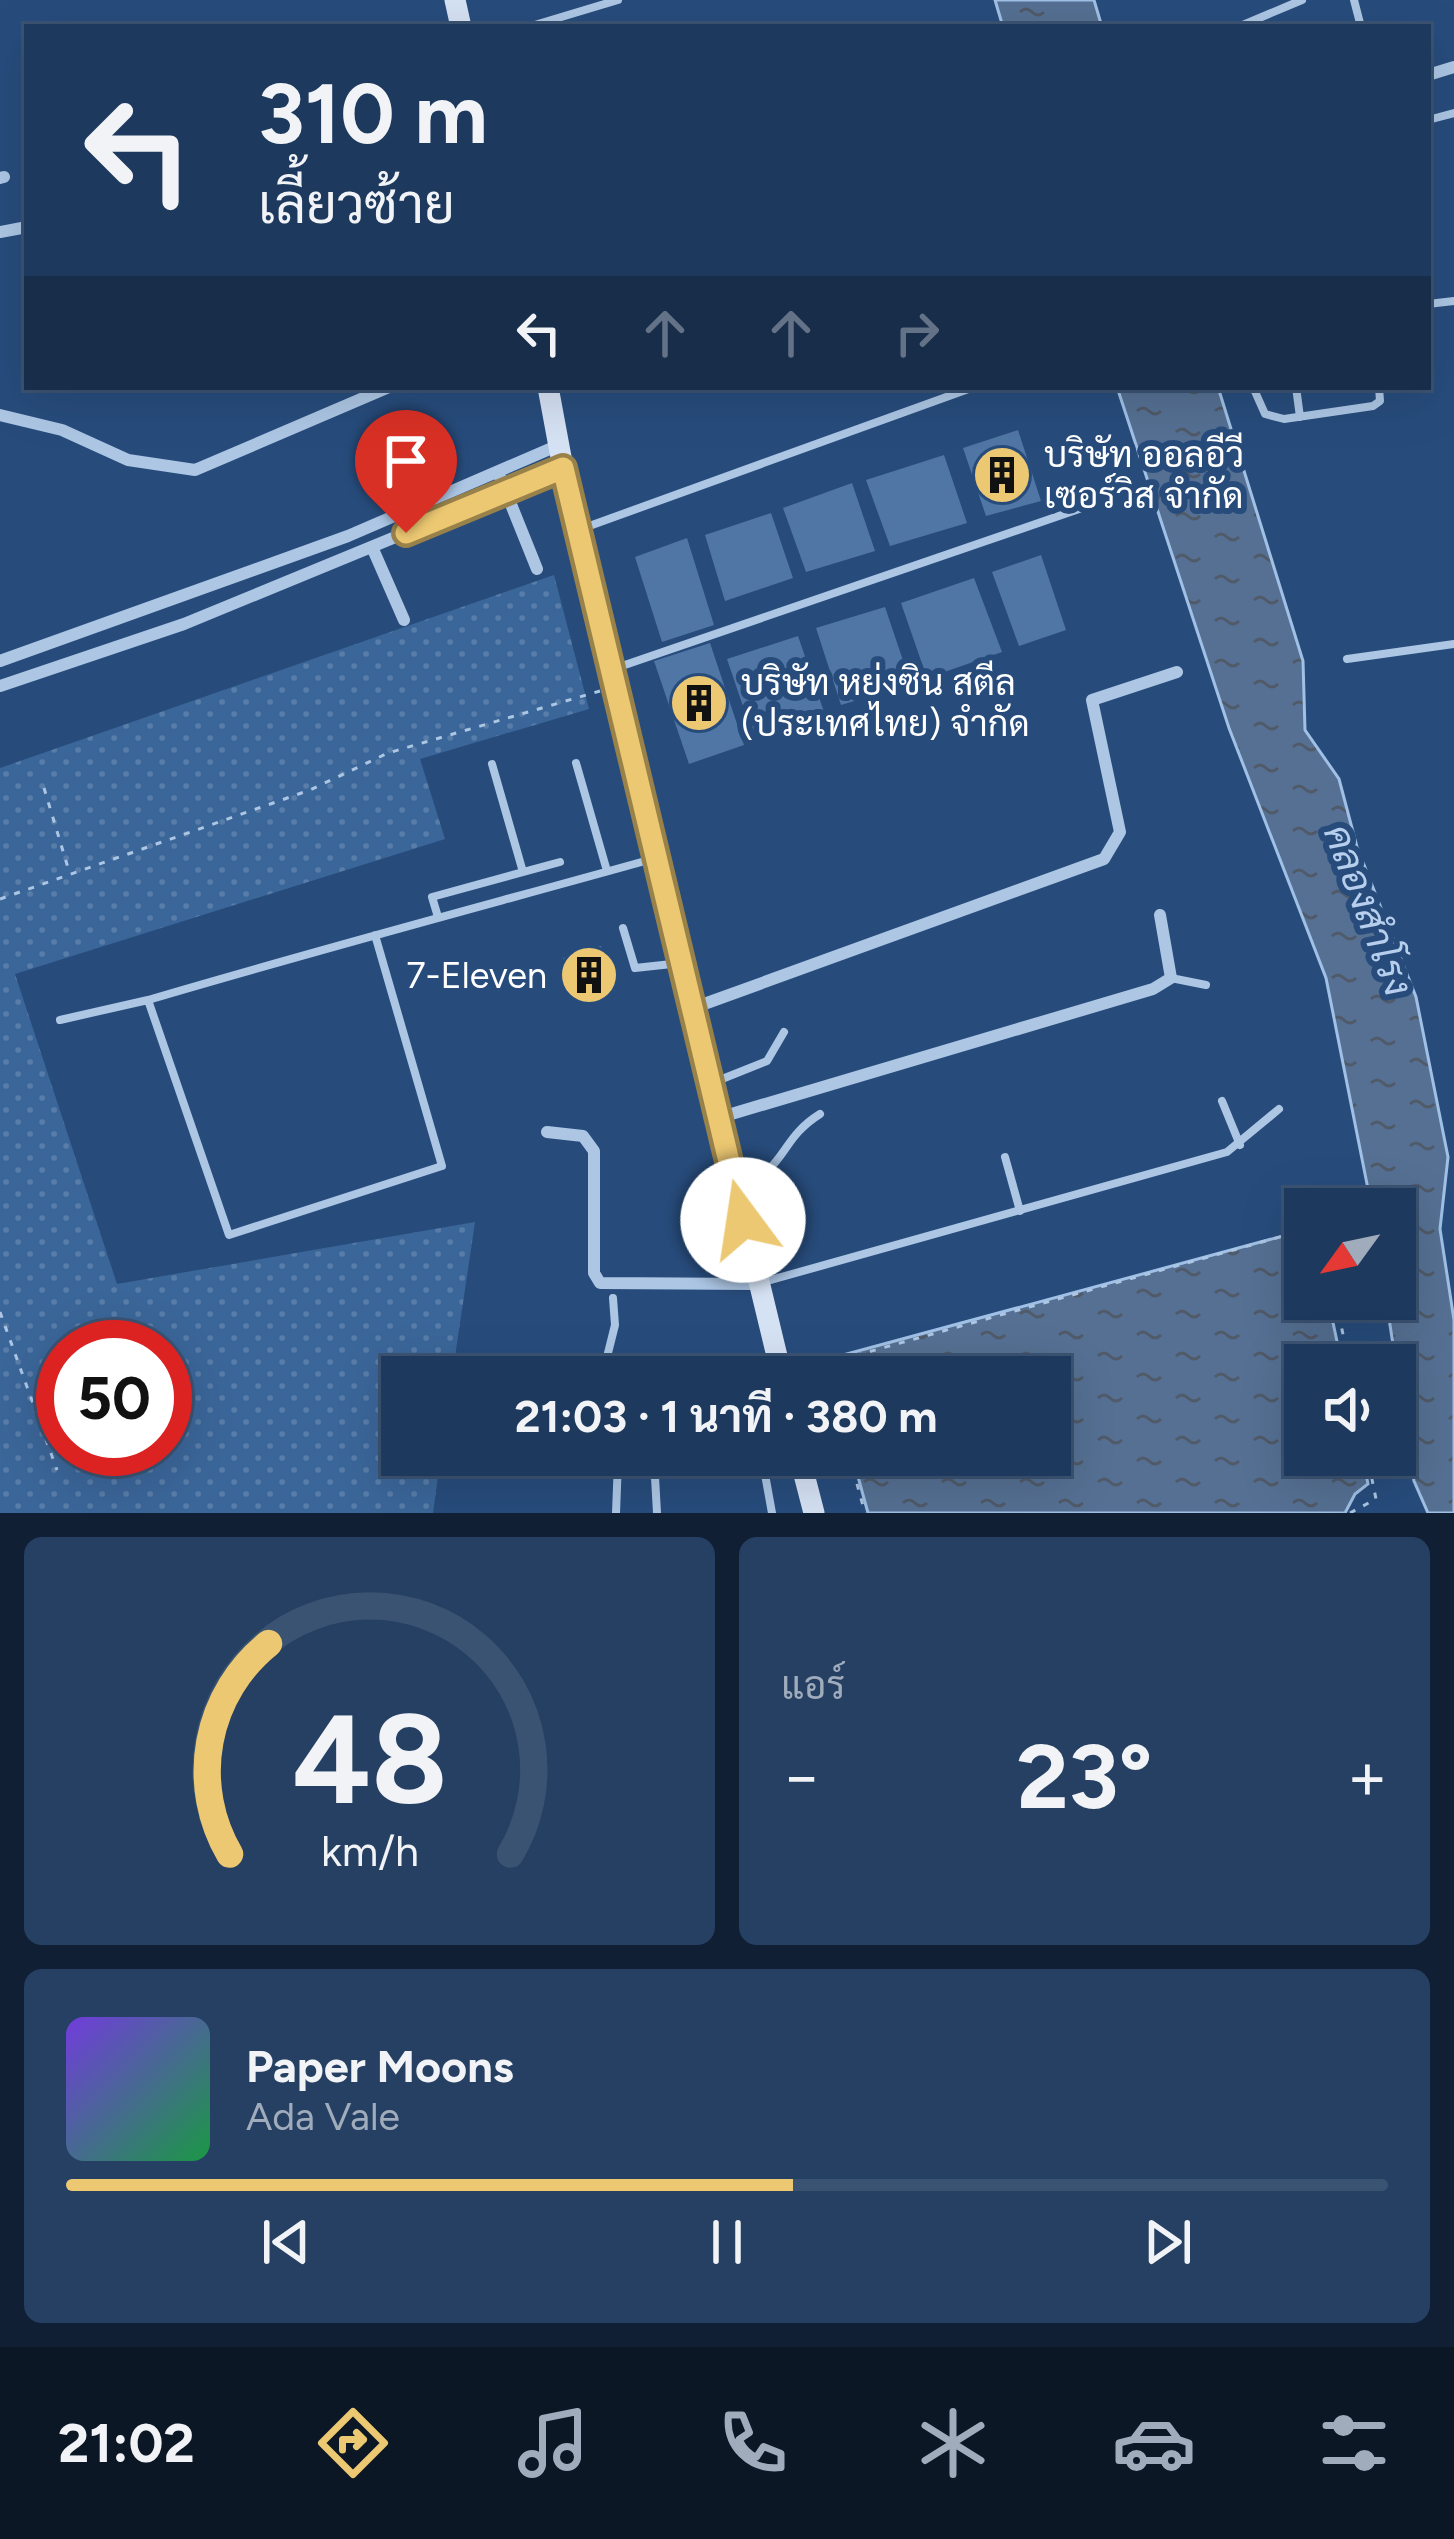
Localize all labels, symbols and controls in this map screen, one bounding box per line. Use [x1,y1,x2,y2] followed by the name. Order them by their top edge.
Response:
[258,63,488,164] text: 310 m
[60,72,216,228] icon: left
[258,172,455,237] text: เลี้ยวซ้าย
[506,300,572,366] icon: left
[632,300,698,366] icon: ahead
[758,300,824,366] icon: ahead
[884,300,950,366] icon: right
[355,410,457,533] pin
[373,428,439,494] icon: arrive
[1044,432,1244,517] place label: บริษัท ออลอีวี เซอร์วิส จำกัด
[971,444,1033,506] building icon: บริษัท ออลอีวี เซอร์วิส จำกัด
[741,660,1030,745] place label: บริษัท หย่งซิน สตีล (ประเทศไทย) จํากัด
[668,672,730,734] building icon: บริษัท หย่งซิน สตีล (ประเทศไทย) จํากัด
[1314,817,1424,1002] water label: คลองสำโรง
[558,944,620,1006] building icon: 7-Eleven
[406,954,547,997] place label: 7-Eleven
[680,1157,806,1283] position arrow
[1284,1188,1416,1320] north arrow
[1284,1188,1416,1476] map controls
[36,1320,192,1476] speed limit sign: 50
[1284,1344,1416,1476] button: sound
[514,1389,938,1443] text: 21:03 · 1 นาที · 380 m
[781,1662,845,1709] text: แอร์
[292,1684,447,1834] text: 48
[1016,1722,1153,1831] text: 23°
[781,1736,822,1816] text: −
[1347,1736,1388,1816] text: +
[321,1825,418,1877] text: km/h
[246,2039,514,2093] text: Paper Moons
[246,2093,400,2140] text: Ada Vale
[253,2209,319,2275] icon: previous
[694,2209,760,2275] icon: pause
[1135,2209,1201,2275] icon: next
[311,2401,395,2485] icon: directions
[511,2401,595,2485] icon: music
[711,2401,795,2485] icon: phone
[911,2401,995,2485] icon: climate
[1112,2401,1196,2485] icon: car
[1312,2401,1396,2485] icon: filters
[58,2411,195,2476] text: 21:02

